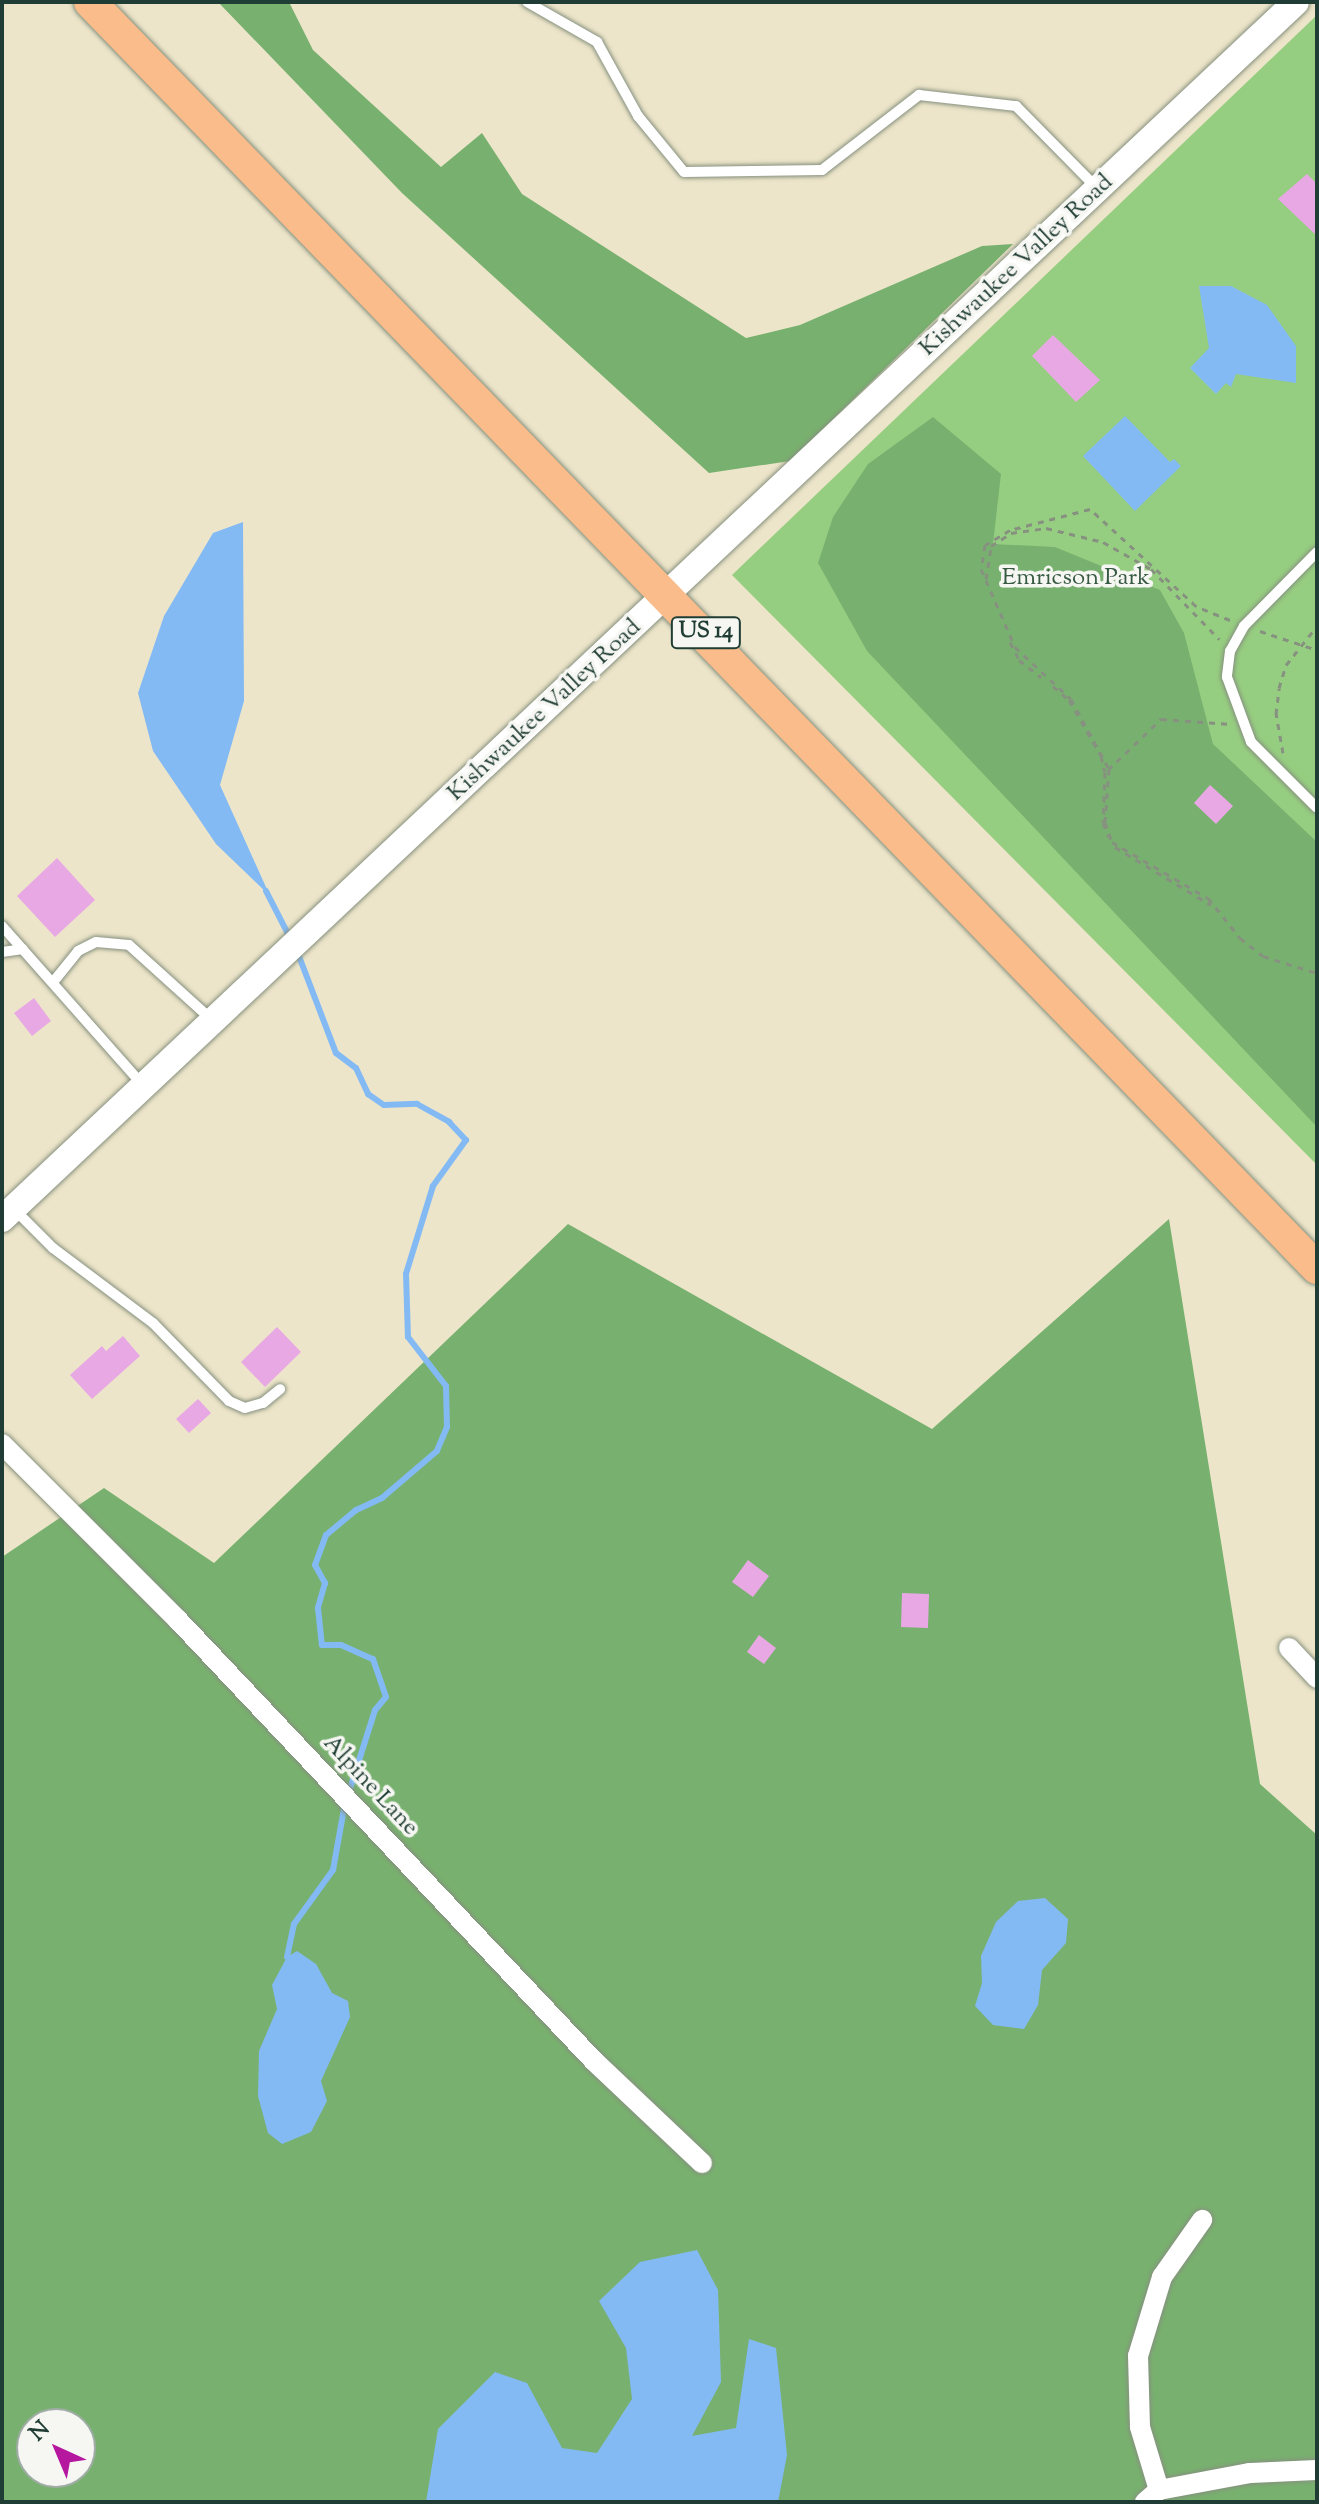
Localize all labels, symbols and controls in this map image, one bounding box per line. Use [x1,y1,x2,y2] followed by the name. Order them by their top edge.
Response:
[914,169,1120,363] street label: Kishwaukee Valley Road
[1002,565,1150,593] park label: Emricson Park
[442,614,648,808] street label: Kishwaukee Valley Road
[670,615,742,651] road number: US 14
[316,1730,424,1842] street label: Alpine Lane
[16,2408,96,2488] north arrow
[23,2415,58,2450] text: N

